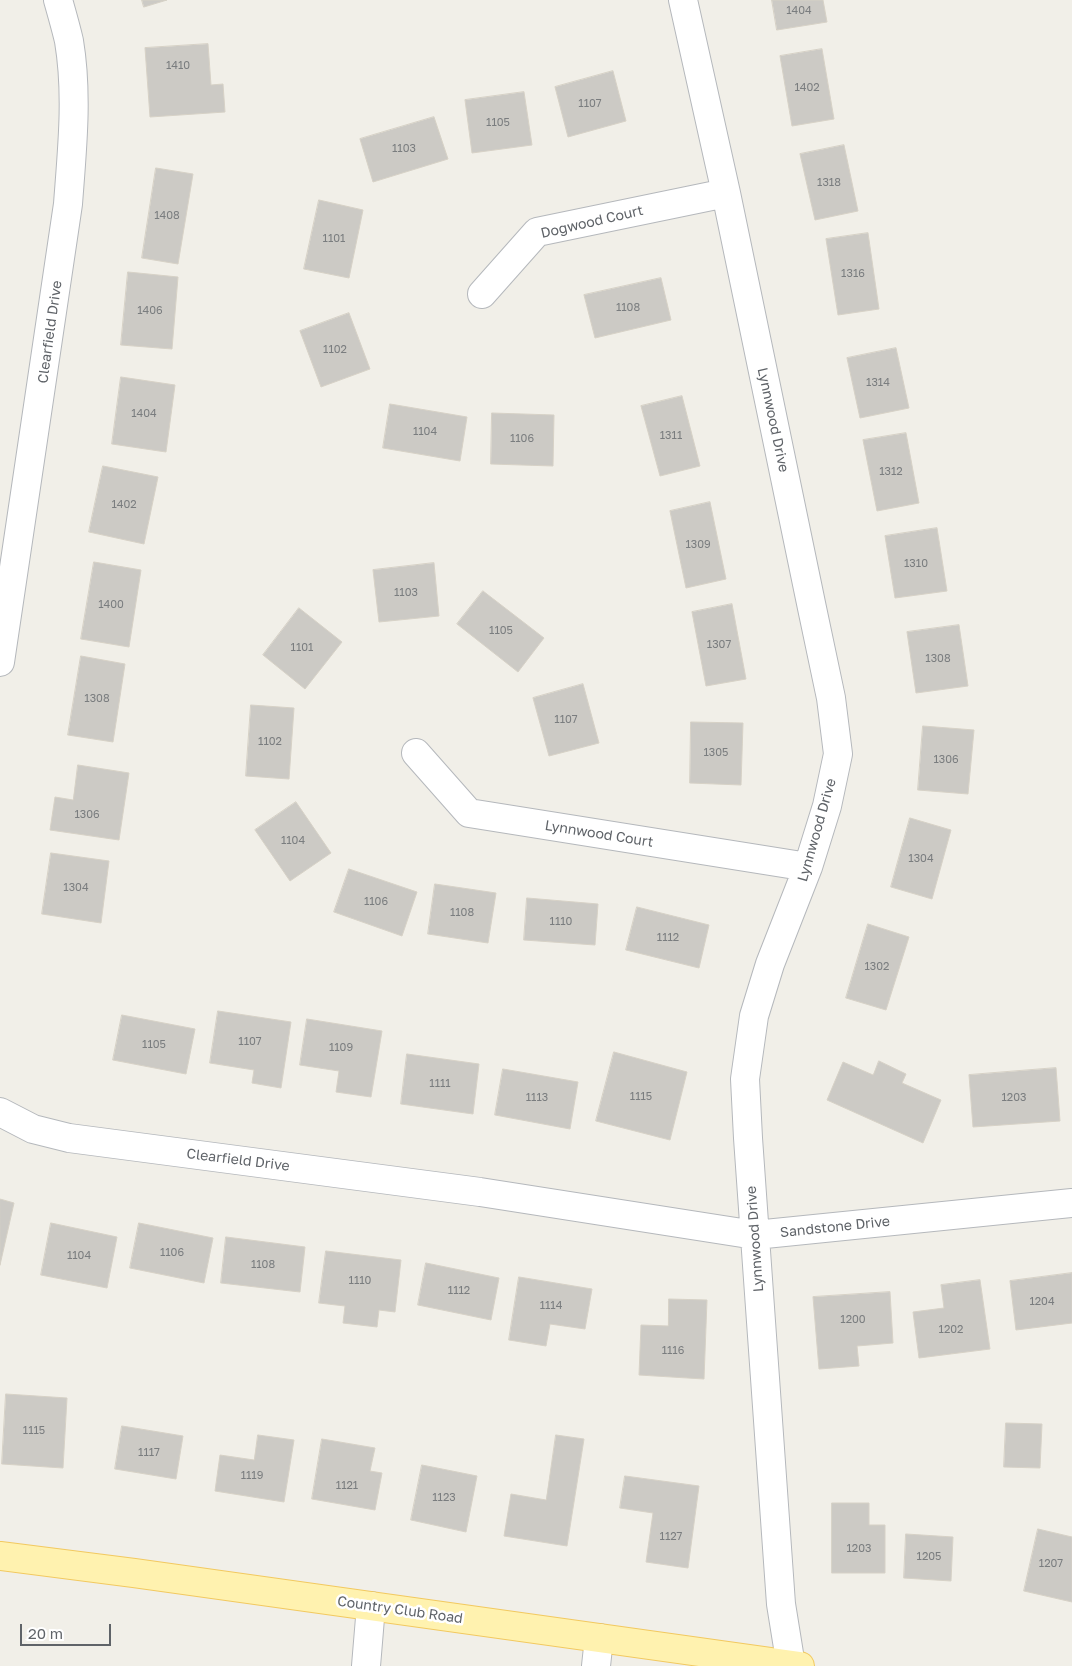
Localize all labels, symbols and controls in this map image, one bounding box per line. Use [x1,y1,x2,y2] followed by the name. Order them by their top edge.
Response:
[786,4,812,18] house number: 1404
[166,59,190,73] house number: 1410
[794,81,820,95] house number: 1402
[578,97,602,111] house number: 1107
[486,116,510,130] house number: 1105
[392,142,416,156] house number: 1103
[817,176,841,190] house number: 1318
[539,202,645,242] street label: Dogwood Court
[154,209,180,223] house number: 1408
[323,232,345,246] house number: 1101
[841,267,865,281] house number: 1316
[34,279,66,385] street label: Clearfield Drive
[616,301,640,315] house number: 1108
[137,304,163,318] house number: 1406
[323,343,347,357] house number: 1102
[754,366,792,474] street label: Lynnwood Drive
[866,376,890,390] house number: 1314
[131,407,157,421] house number: 1404
[413,425,437,439] house number: 1104
[660,429,682,443] house number: 1311
[510,432,534,446] house number: 1106
[879,465,903,479] house number: 1312
[111,498,137,512] house number: 1402
[685,538,711,552] house number: 1309
[904,557,928,571] house number: 1310
[394,586,418,600] house number: 1103
[98,598,124,612] house number: 1400
[489,624,513,638] house number: 1105
[707,638,731,652] house number: 1307
[291,641,313,655] house number: 1101
[925,652,951,666] house number: 1308
[84,692,110,706] house number: 1308
[554,713,578,727] house number: 1107
[258,735,282,749] house number: 1102
[704,746,728,760] house number: 1305
[933,753,959,767] house number: 1306
[794,776,840,884] street label: Lynnwood Drive
[74,808,100,822] house number: 1306
[544,817,654,851] street label: Lynnwood Court
[281,834,305,848] house number: 1104
[908,852,934,866] house number: 1304
[63,881,89,895] house number: 1304
[364,895,388,909] house number: 1106
[450,906,474,920] house number: 1108
[550,915,572,929] house number: 1110
[657,931,679,945] house number: 1112
[865,960,889,974] house number: 1302
[238,1035,262,1049] house number: 1107
[142,1038,166,1052] house number: 1105
[329,1041,353,1055] house number: 1109
[429,1077,451,1091] house number: 1111
[630,1090,652,1104] house number: 1115
[526,1091,548,1105] house number: 1113
[1002,1091,1026,1105] house number: 1203
[185,1145,291,1175] street label: Clearfield Drive
[743,1185,767,1293] street label: Lynnwood Drive
[779,1213,891,1241] street label: Sandstone Drive
[160,1246,184,1260] house number: 1106
[67,1249,91,1263] house number: 1104
[251,1258,275,1272] house number: 1108
[349,1274,371,1288] house number: 1110
[448,1284,470,1298] house number: 1112
[1029,1295,1055,1309] house number: 1204
[540,1299,562,1313] house number: 1114
[840,1313,866,1327] house number: 1200
[939,1323,963,1337] house number: 1202
[662,1344,684,1358] house number: 1116
[23,1424,45,1438] house number: 1115
[138,1446,160,1460] house number: 1117
[241,1469,263,1483] house number: 1119
[336,1479,358,1493] house number: 1121
[432,1491,456,1505] house number: 1123
[660,1530,682,1544] house number: 1127
[847,1542,871,1556] house number: 1203
[917,1550,941,1564] house number: 1205
[1039,1557,1063,1571] house number: 1207
[336,1593,464,1627] street label: Country Club Road
[22,1614,114,1646] scale bar
[28,1624,63,1642] text: 20 m

